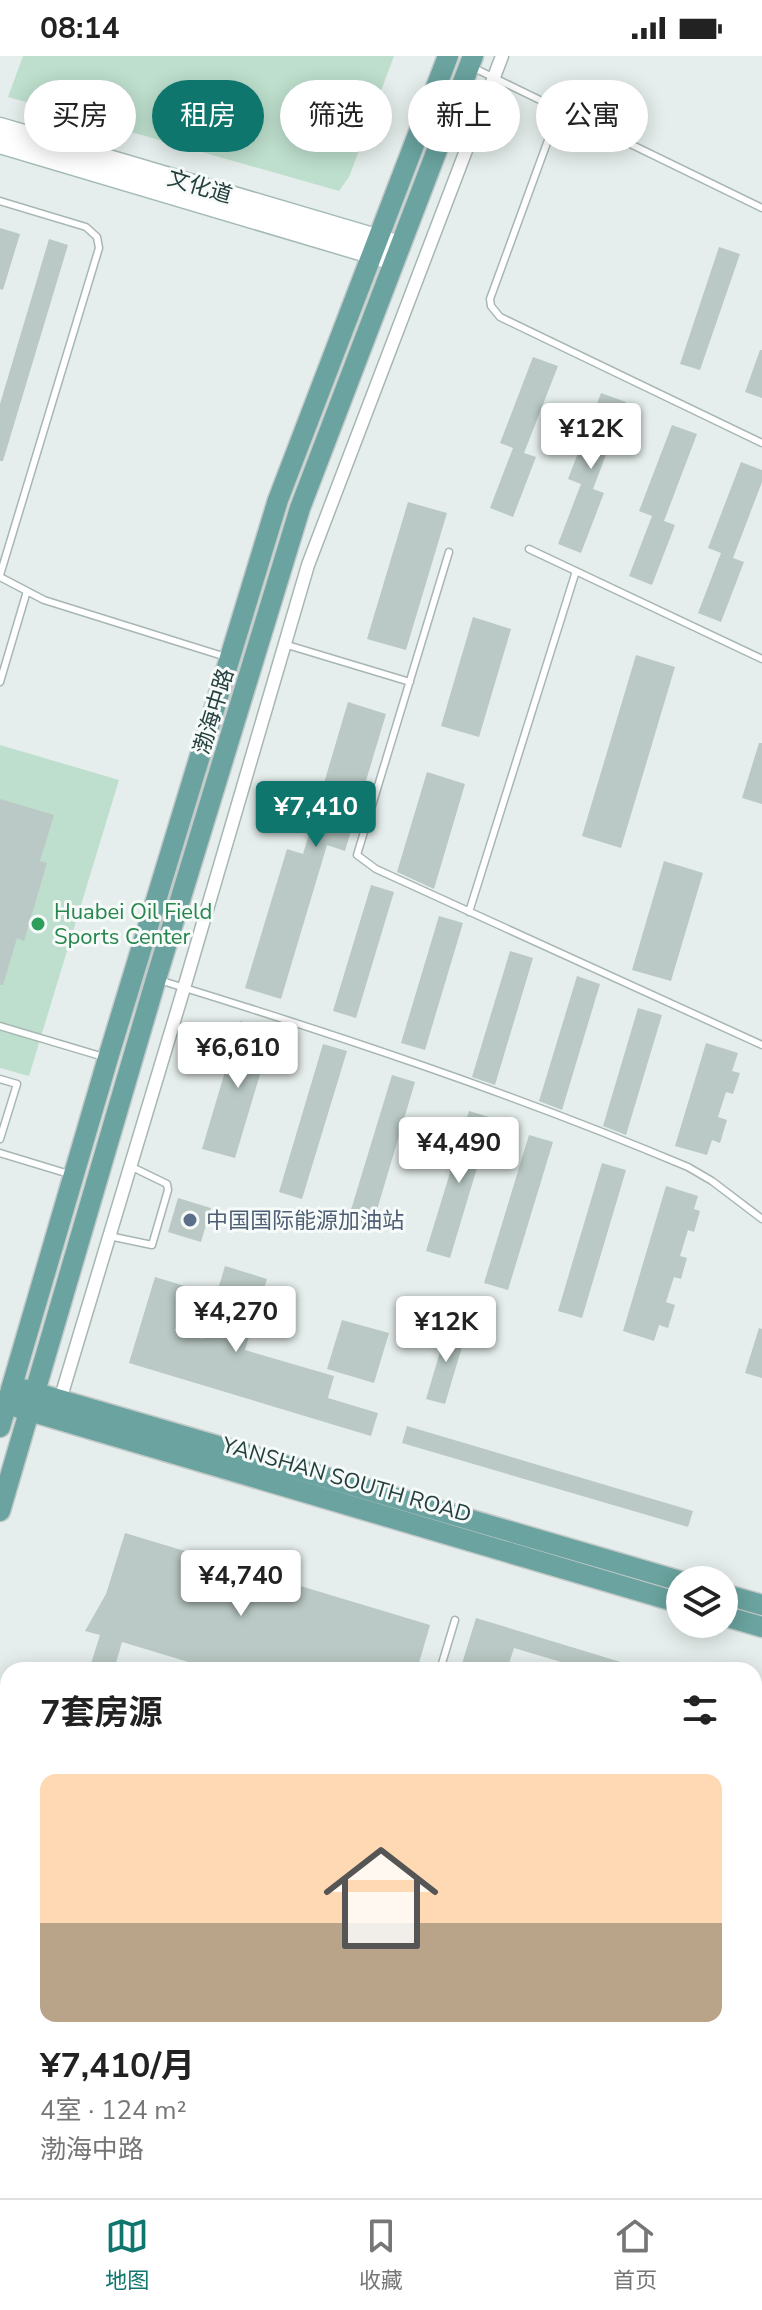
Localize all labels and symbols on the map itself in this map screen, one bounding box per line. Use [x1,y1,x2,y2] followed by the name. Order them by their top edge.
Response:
[164,163,236,211] street label: 文化道
[544,403,638,471] pin: ¥12K
[187,665,241,758] street label: 渤海中路
[251,781,381,849] pin: ¥7,410
[54,897,212,952] place label: Huabei Oil Field Sports Center
[29,915,47,933] marker: Huabei Oil Field Sports Center
[173,1022,303,1090] pin: ¥6,610
[394,1117,524,1185] pin: ¥4,490
[206,1206,404,1236] place label: 中国国际能源加油站
[181,1211,199,1229] marker: 中国国际能源加油站
[171,1286,301,1354] pin: ¥4,270
[399,1296,493,1364] pin: ¥12K
[218,1430,475,1530] street label: YANSHAN SOUTH ROAD
[176,1550,306,1618] pin: ¥4,740

